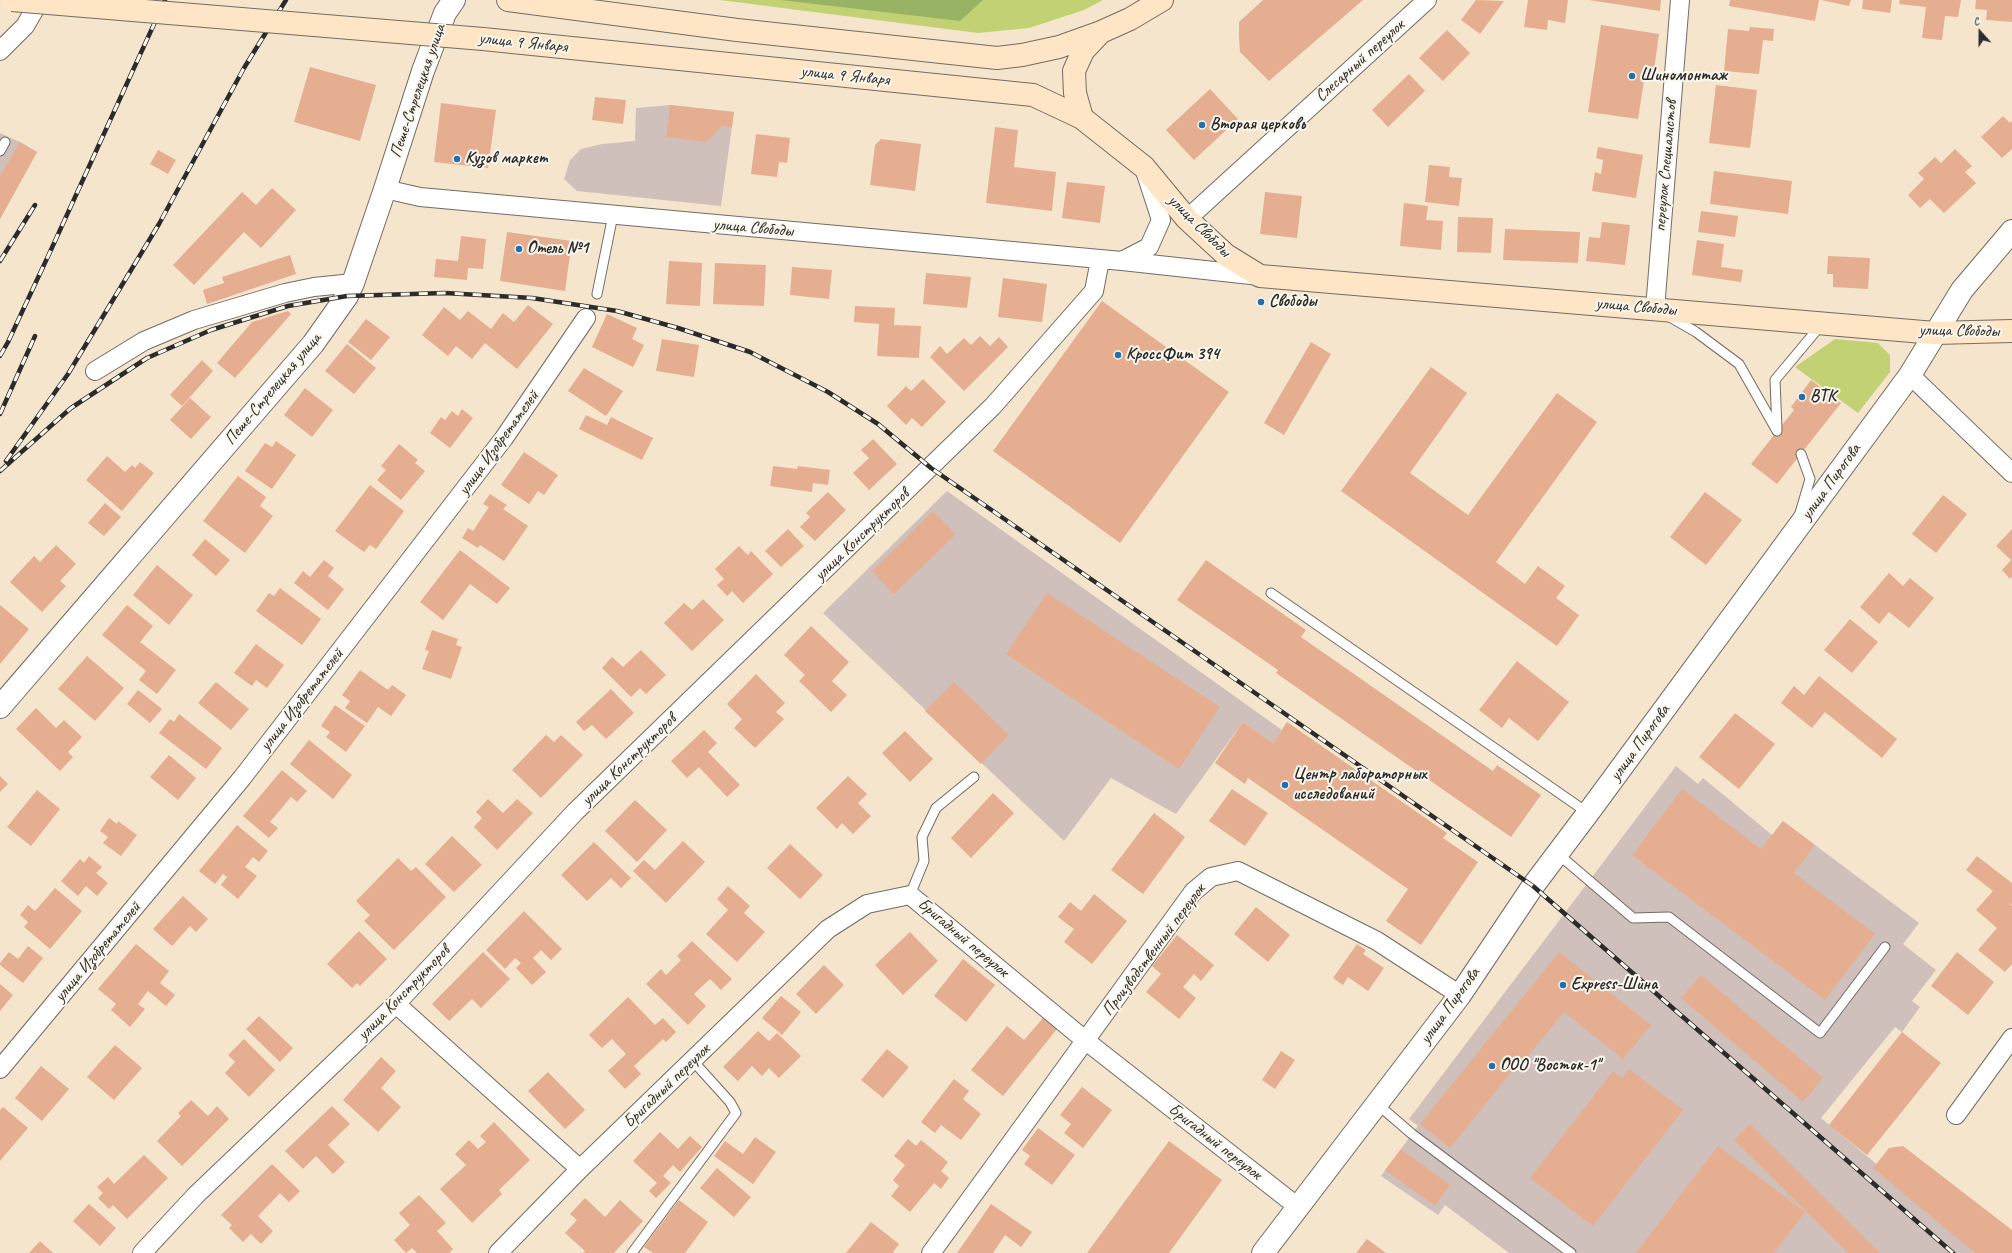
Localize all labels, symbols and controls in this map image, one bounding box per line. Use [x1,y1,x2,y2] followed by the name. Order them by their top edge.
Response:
[1960,12,2000,52] north arrow
[1971,13,1981,28] text: С
[1311,16,1409,106] street label: Слесарный переулок
[386,22,450,160] street label: Пеше-Стрелецкая улица
[478,28,568,58] street label: улица 9 Января
[800,61,890,91] street label: улица 9 Января
[1640,66,1727,86] place label: Шиномонтаж
[1627,71,1637,81] marker: Шиномонтаж
[1650,99,1682,233] street label: переулок Специалистов
[1210,115,1305,135] place label: Вторая церковь
[1197,120,1207,130] marker: Вторая церковь
[465,149,547,169] place label: Кузов маркет
[452,154,462,164] marker: Кузов маркет
[1163,190,1235,262] street label: улица Свободы
[712,214,794,242] street label: улица Свободы
[527,239,588,259] place label: Отель №1
[514,244,524,254] marker: Отель №1
[1269,292,1317,312] place label: Свободы
[1595,293,1677,321] street label: улица Свободы
[1256,297,1266,307] marker: Свободы
[1919,320,1999,342] street label: улица Свободы
[220,329,326,449] street label: Пеше-Стрелецкая улица
[1126,345,1219,365] place label: КроссФит 394
[1113,350,1123,360] marker: КроссФит 394
[454,387,544,499] street label: улица Изобретателей
[1810,387,1836,407] place label: ВТК
[1797,392,1807,402] marker: ВТК
[1797,440,1865,524] street label: улица Пирогова
[810,485,914,585] street label: улица Конструкторов
[256,645,348,755] street label: улица Изобретателей
[1606,701,1674,785] street label: улица Пирогова
[577,710,681,810] street label: улица Конструкторов
[1293,765,1426,805] place label: Центр лабораторных исследований
[1280,780,1290,790] marker: Центр лабораторных исследований
[1098,880,1210,1020] street label: Производственный переулок
[913,894,1013,982] street label: Бригадный переулок
[50,898,146,1006] street label: улица Изобретателей
[354,941,454,1045] street label: улица Конструкторов
[1416,964,1484,1048] street label: улица Пирогова
[1571,975,1657,995] place label: Express-Шина
[1558,980,1568,990] marker: Express-Шина
[619,1040,715,1132] street label: Бригадный переулок
[1500,1056,1600,1076] place label: ООО "Восток-1"
[1487,1061,1497,1071] marker: ООО "Восток-1"
[1164,1099,1266,1185] street label: Бригадный переулок

